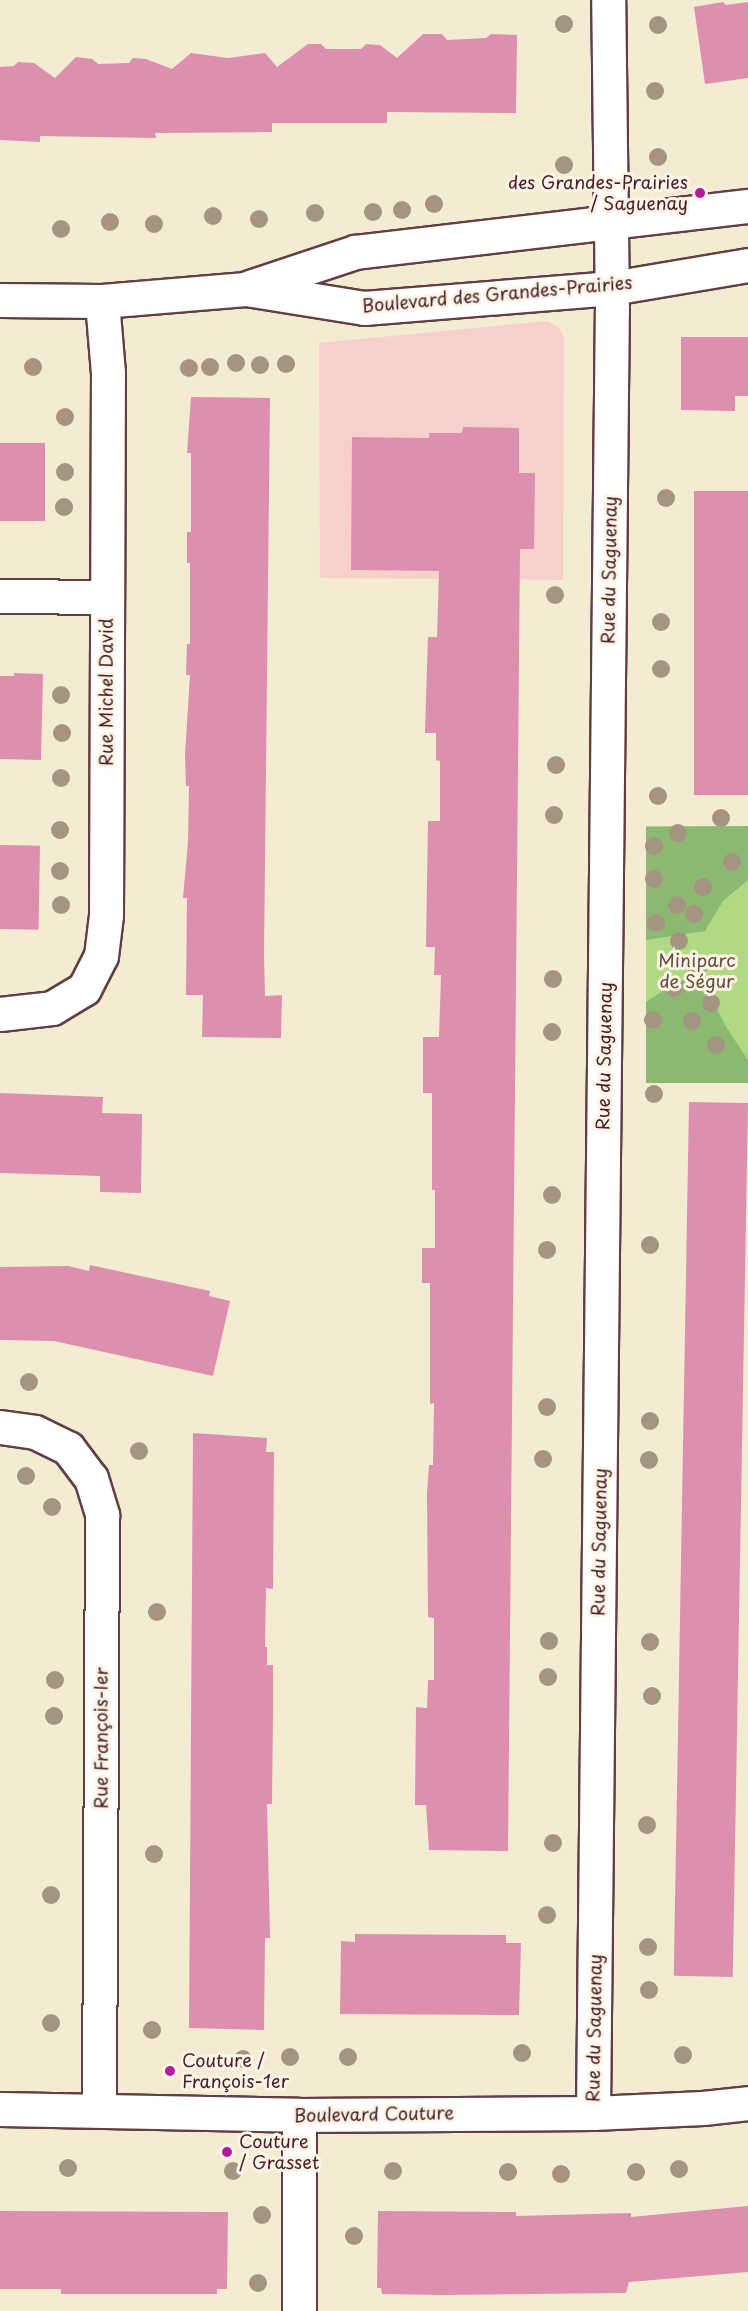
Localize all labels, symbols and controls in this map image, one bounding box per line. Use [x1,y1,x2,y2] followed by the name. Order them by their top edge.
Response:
[507,172,688,214] place label: des Grandes-Prairies / Saguenay
[693,186,707,200] marker: des Grandes-Prairies / Saguenay
[360,271,634,317] street label: Boulevard des Grandes-Prairies
[597,494,621,646] street label: Rue du Saguenay
[95,617,117,767] street label: Rue Michel David
[658,950,736,992] park label: Miniparc de Ségur
[592,980,616,1132] street label: Rue du Saguenay
[587,1466,611,1618] street label: Rue du Saguenay
[90,1666,112,1810] street label: Rue François-Ier
[582,1952,606,2104] street label: Rue du Saguenay
[182,2050,289,2092] place label: Couture / François-1er
[163,2064,177,2078] marker: Couture / François-1er
[293,2102,455,2126] street label: Boulevard Couture
[239,2131,320,2174] place label: Couture / Grasset
[220,2145,234,2159] marker: Couture / Grasset

